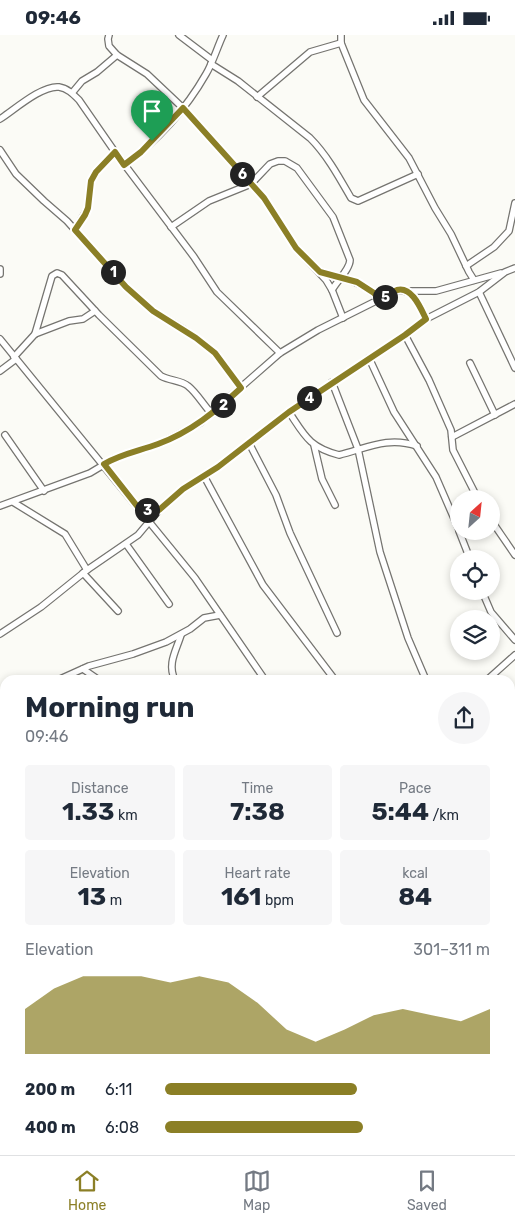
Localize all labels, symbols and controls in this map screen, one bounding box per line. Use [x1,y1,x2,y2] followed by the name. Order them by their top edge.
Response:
[25,6,81,29] text: 09:46
[131,90,173,141] pin
[138,97,166,125] icon: arrive
[230,161,254,187] pin: 6
[238,166,247,183] text: 6
[100,259,126,285] pin: 1
[110,264,117,281] text: 1
[372,285,398,309] pin: 5
[381,289,390,306] text: 5
[296,385,322,411] pin: 4
[305,390,314,407] text: 4
[210,393,236,417] pin: 2
[219,397,228,414] text: 2
[450,490,500,540] north arrow
[450,490,500,660] map controls
[134,497,160,523] pin: 3
[143,502,152,519] text: 3
[450,550,500,600] button: locate
[450,610,500,660] button: layers
[25,691,194,724] text: Morning run
[438,692,490,744] button: share
[25,727,68,746] text: 09:46
[71,780,129,797] text: Distance
[242,780,273,797] text: Time
[399,780,431,797] text: Pace
[62,797,115,826] text: 1.33
[230,797,285,826] text: 7:38
[371,797,429,826] text: 5:44
[115,807,138,824] text: km
[429,807,459,824] text: /km
[70,865,130,882] text: Elevation
[225,865,290,882] text: Heart rate
[402,865,428,882] text: kcal
[77,882,106,911] text: 13
[221,882,262,911] text: 161
[398,882,432,911] text: 84
[106,892,122,909] text: m
[262,892,294,909] text: bpm
[25,940,94,959] text: Elevation
[413,940,490,959] text: 301–311 m
[25,1080,75,1099] text: 200 m
[105,1080,132,1099] text: 6:11
[25,1118,76,1137] text: 400 m
[105,1118,139,1137] text: 6:08
[68,1167,106,1214] tab: Home
[243,1167,271,1214] tab: Map
[407,1167,447,1214] tab: Saved

